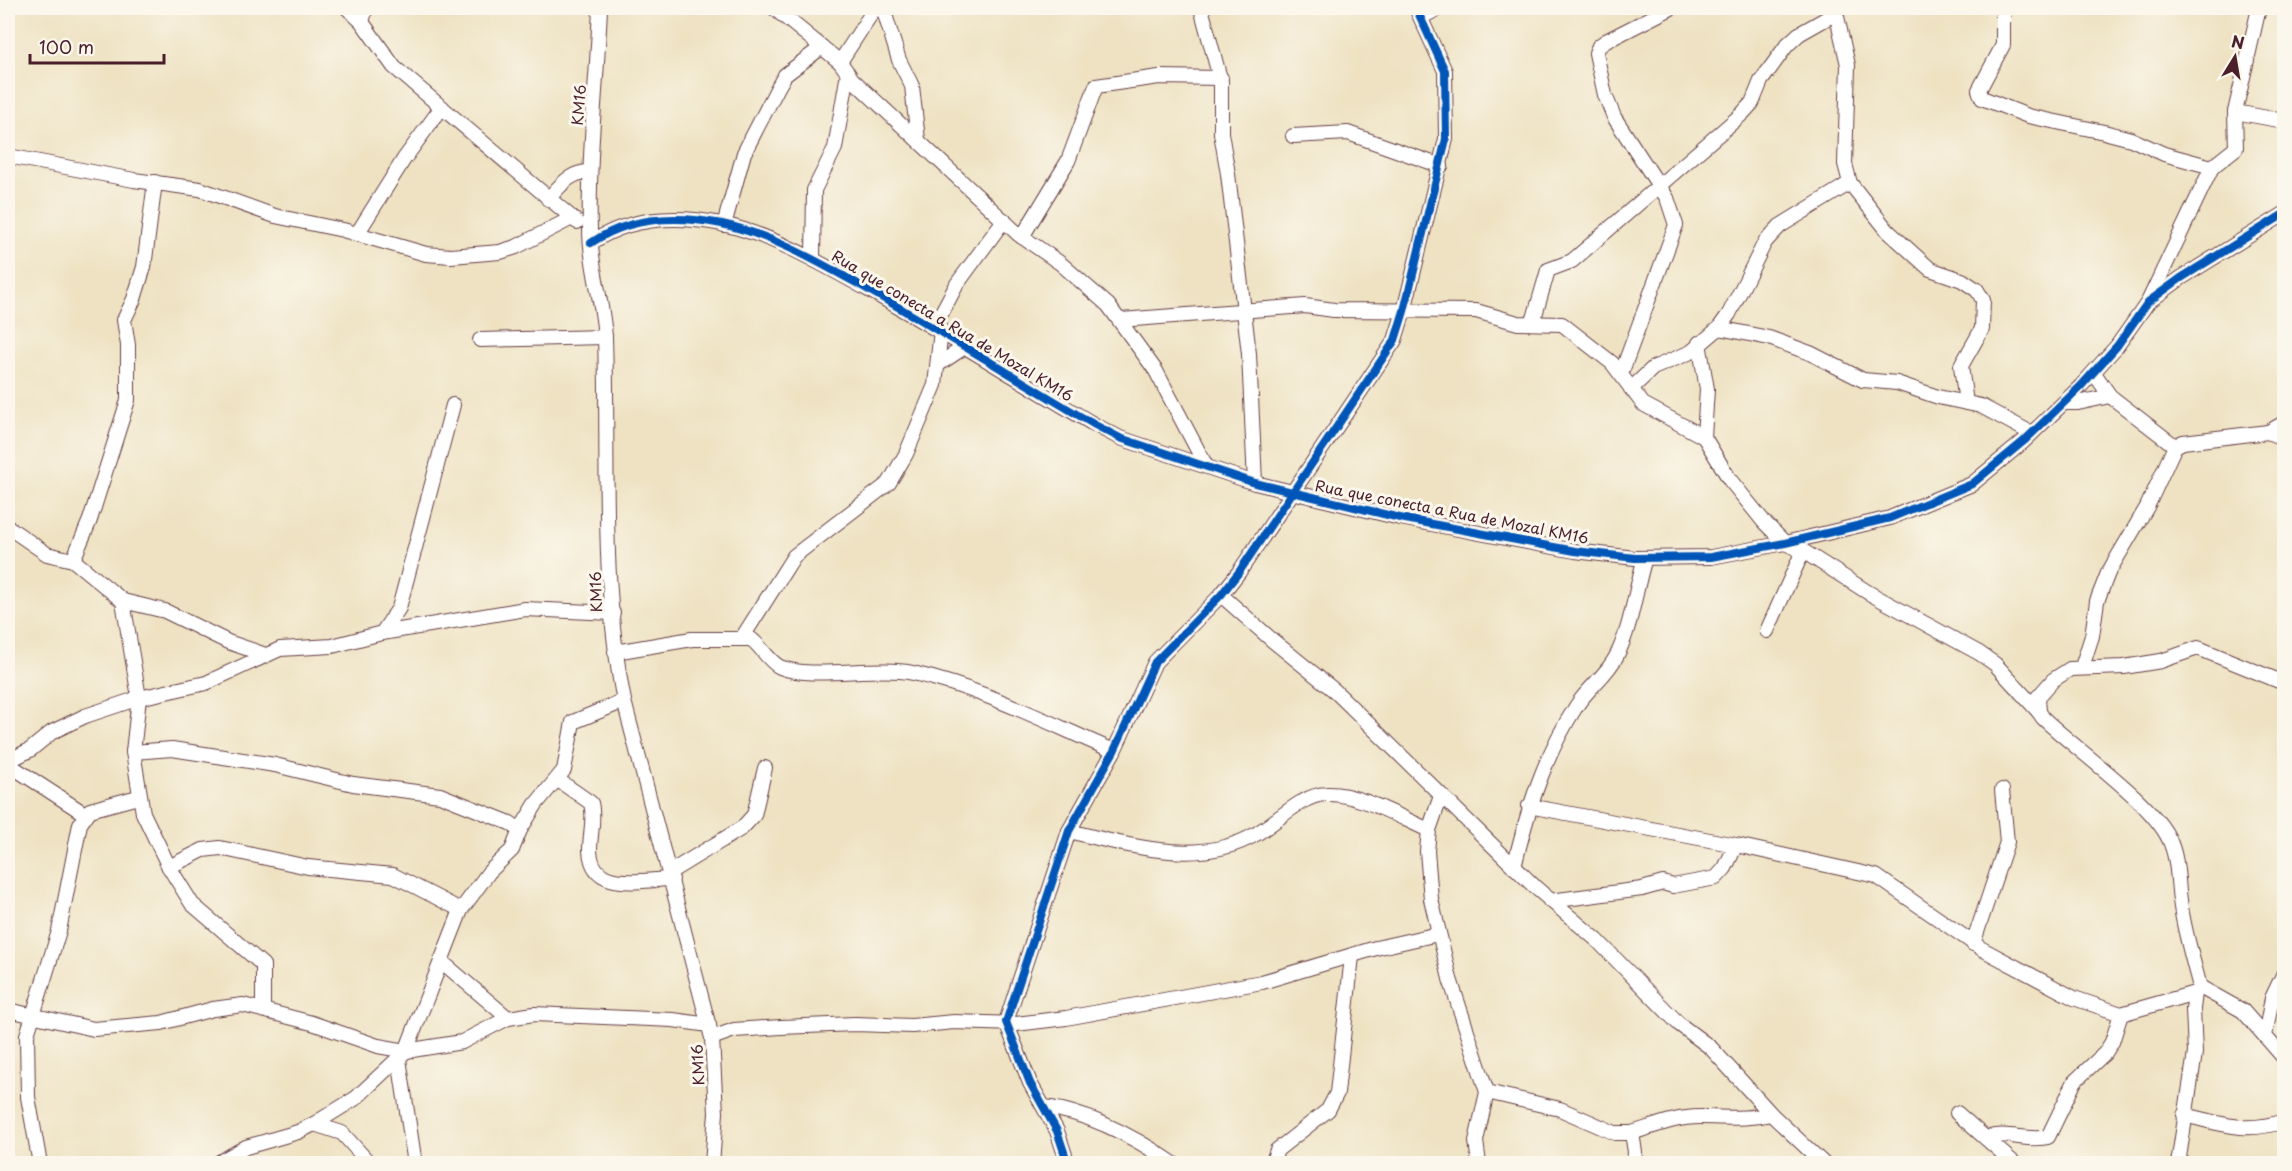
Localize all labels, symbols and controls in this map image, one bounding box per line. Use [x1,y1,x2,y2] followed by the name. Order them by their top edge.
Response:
[30,27,164,65] scale bar
[2205,27,2265,87] north arrow
[2230,28,2247,54] text: N
[39,33,94,60] text: 100 m
[565,83,591,127] street label: KM16
[828,244,1078,406] street label: Rua que conecta a Rua de Mozal KM16
[1313,473,1591,549] street label: Rua que conecta a Rua de Mozal KM16
[583,571,607,613] street label: KM16
[684,1044,710,1086] street label: KM16

